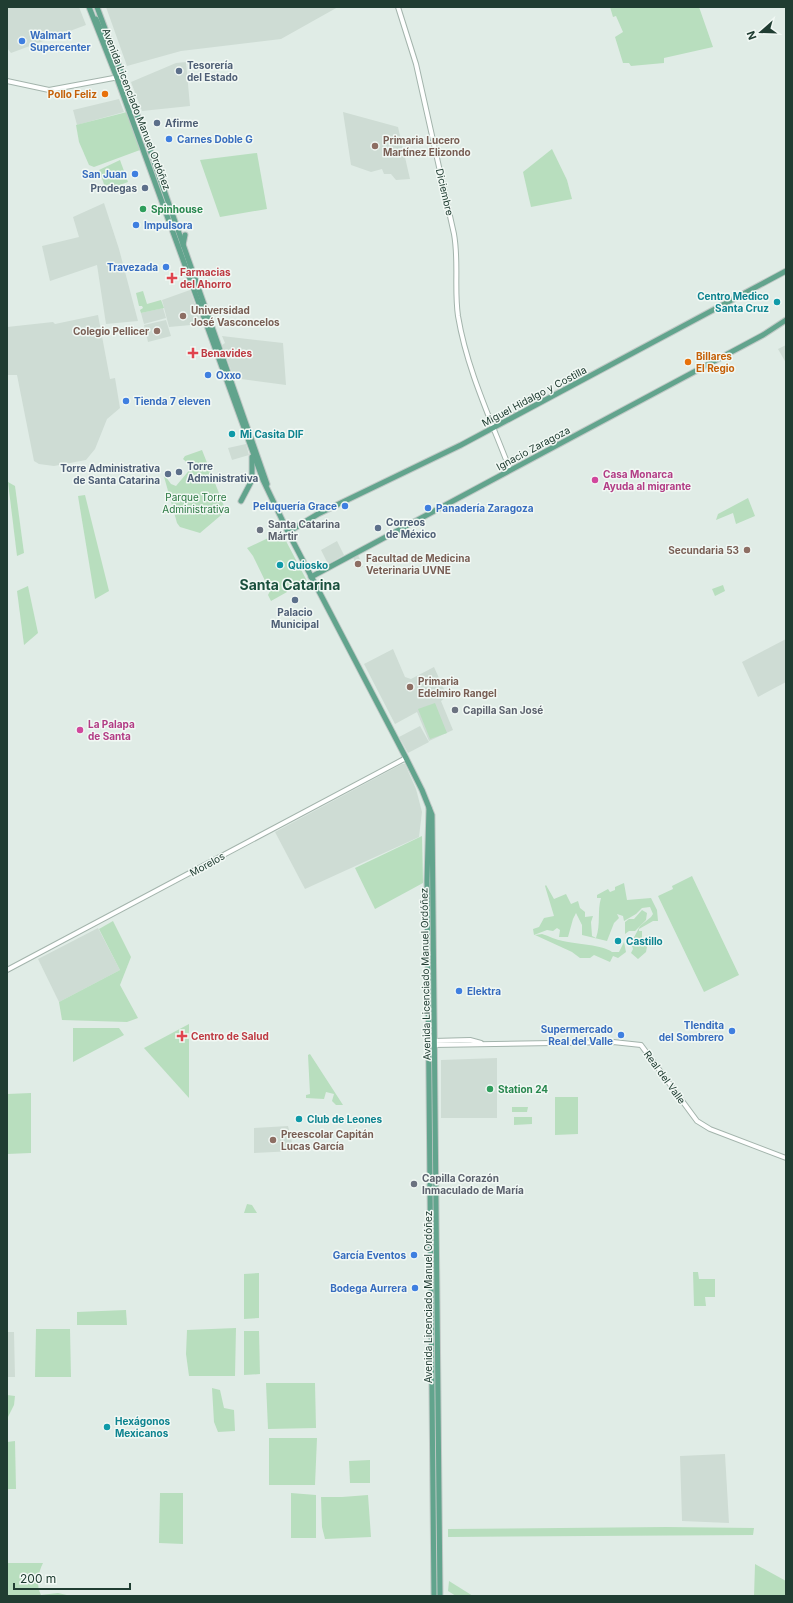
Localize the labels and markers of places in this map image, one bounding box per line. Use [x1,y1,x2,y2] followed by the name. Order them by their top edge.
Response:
[30,29,91,53] place label: Walmart Supercenter
[17,36,27,46] marker: Walmart Supercenter
[187,59,238,83] place label: Tesorería del Estado
[174,66,184,76] marker: Tesorería del Estado
[48,88,97,100] place label: Pollo Feliz
[100,89,110,99] marker: Pollo Feliz
[165,117,198,129] place label: Afirme
[152,118,162,128] marker: Afirme
[177,133,253,145] place label: Carnes Doble G
[164,134,174,144] marker: Carnes Doble G
[383,134,471,158] place label: Primaria Lucero Martínez Elizondo
[370,141,380,151] marker: Primaria Lucero Martínez Elizondo
[82,168,127,180] place label: San Juan
[130,169,140,179] marker: San Juan
[91,182,137,195] place label: Prodegas
[140,183,150,193] marker: Prodegas
[151,203,203,215] place label: Spinhouse
[138,204,148,214] marker: Spinhouse
[144,219,193,231] place label: Impulsora
[131,220,141,230] marker: Impulsora
[107,261,158,273] place label: Travezada
[161,262,171,272] marker: Travezada
[180,266,231,290] place label: Farmacias del Ahorro
[167,273,177,283] marker: Farmacias del Ahorro
[697,290,769,314] place label: Centro Medico Santa Cruz
[772,297,782,307] marker: Centro Medico Santa Cruz
[191,304,280,328] place label: Universidad José Vasconcelos
[178,311,188,321] marker: Universidad José Vasconcelos
[73,325,149,338] place label: Colegio Pellicer
[152,326,162,336] marker: Colegio Pellicer
[201,347,252,359] place label: Benavides
[188,348,198,358] marker: Benavides
[696,350,735,375] place label: Billares El Regio
[683,357,693,367] marker: Billares El Regio
[216,369,241,381] place label: Oxxo
[203,370,213,380] marker: Oxxo
[134,395,211,407] place label: Tienda 7 eleven
[121,396,131,406] marker: Tienda 7 eleven
[240,428,304,440] place label: Mi Casita DIF
[227,429,237,439] marker: Mi Casita DIF
[187,460,259,484] place label: Torre Administrativa
[60,462,160,486] place label: Torre Administrativa de Santa Catarina
[174,467,184,477] marker: Torre Administrativa
[603,468,691,493] place label: Casa Monarca Ayuda al migrante
[163,469,173,479] marker: Torre Administrativa de Santa Catarina
[590,475,600,485] marker: Casa Monarca Ayuda al migrante
[253,500,337,512] place label: Peluquería Grace
[340,501,350,511] marker: Peluquería Grace
[436,502,534,515] place label: Panadería Zaragoza
[423,503,433,513] marker: Panadería Zaragoza
[386,516,436,540] place label: Correos de México
[268,518,340,542] place label: Santa Catarina Mártir
[373,523,383,533] marker: Correos de México
[255,525,265,535] marker: Santa Catarina Mártir
[668,544,739,556] place label: Secundaria 53
[742,545,752,555] marker: Secundaria 53
[366,552,470,576] place label: Facultad de Medicina Veterinaria UVNE
[288,559,328,571] place label: Quiosko
[353,559,363,569] marker: Facultad de Medicina Veterinaria UVNE
[275,560,285,570] marker: Quiosko
[290,595,300,605] marker: Palacio Municipal
[271,606,319,630] place label: Palacio Municipal
[418,675,497,700] place label: Primaria Edelmiro Rangel
[405,682,415,692] marker: Primaria Edelmiro Rangel
[463,704,543,716] place label: Capilla San José
[450,705,460,715] marker: Capilla San José
[88,718,135,742] place label: La Palapa de Santa
[75,725,85,735] marker: La Palapa de Santa
[626,935,663,947] place label: Castillo
[613,936,623,946] marker: Castillo
[467,985,501,997] place label: Elektra
[454,986,464,996] marker: Elektra
[659,1019,724,1043] place label: TIendita del Sombrero
[541,1023,613,1047] place label: Supermercado Real del Valle
[727,1026,737,1036] marker: TIendita del Sombrero
[176,1030,188,1042] marker: Centro de Salud
[191,1030,269,1042] place label: Centro de Salud
[616,1030,626,1040] marker: Supermercado Real del Valle
[498,1083,548,1095] place label: Station 24
[485,1084,495,1094] marker: Station 24
[307,1113,383,1125] place label: Club de Leones
[294,1114,304,1124] marker: Club de Leones
[281,1128,374,1152] place label: Preescolar Capitán Lucas García
[268,1135,278,1145] marker: Preescolar Capitán Lucas García
[422,1172,524,1196] place label: Capilla Corazón Inmaculado de María
[409,1179,419,1189] marker: Capilla Corazón Inmaculado de María
[333,1249,406,1261] place label: García Eventos
[409,1250,419,1260] marker: García Eventos
[330,1282,407,1295] place label: Bodega Aurrera
[410,1283,420,1293] marker: Bodega Aurrera
[115,1415,171,1439] place label: Hexágonos Mexicanos
[102,1422,112,1432] marker: Hexágonos Mexicanos

